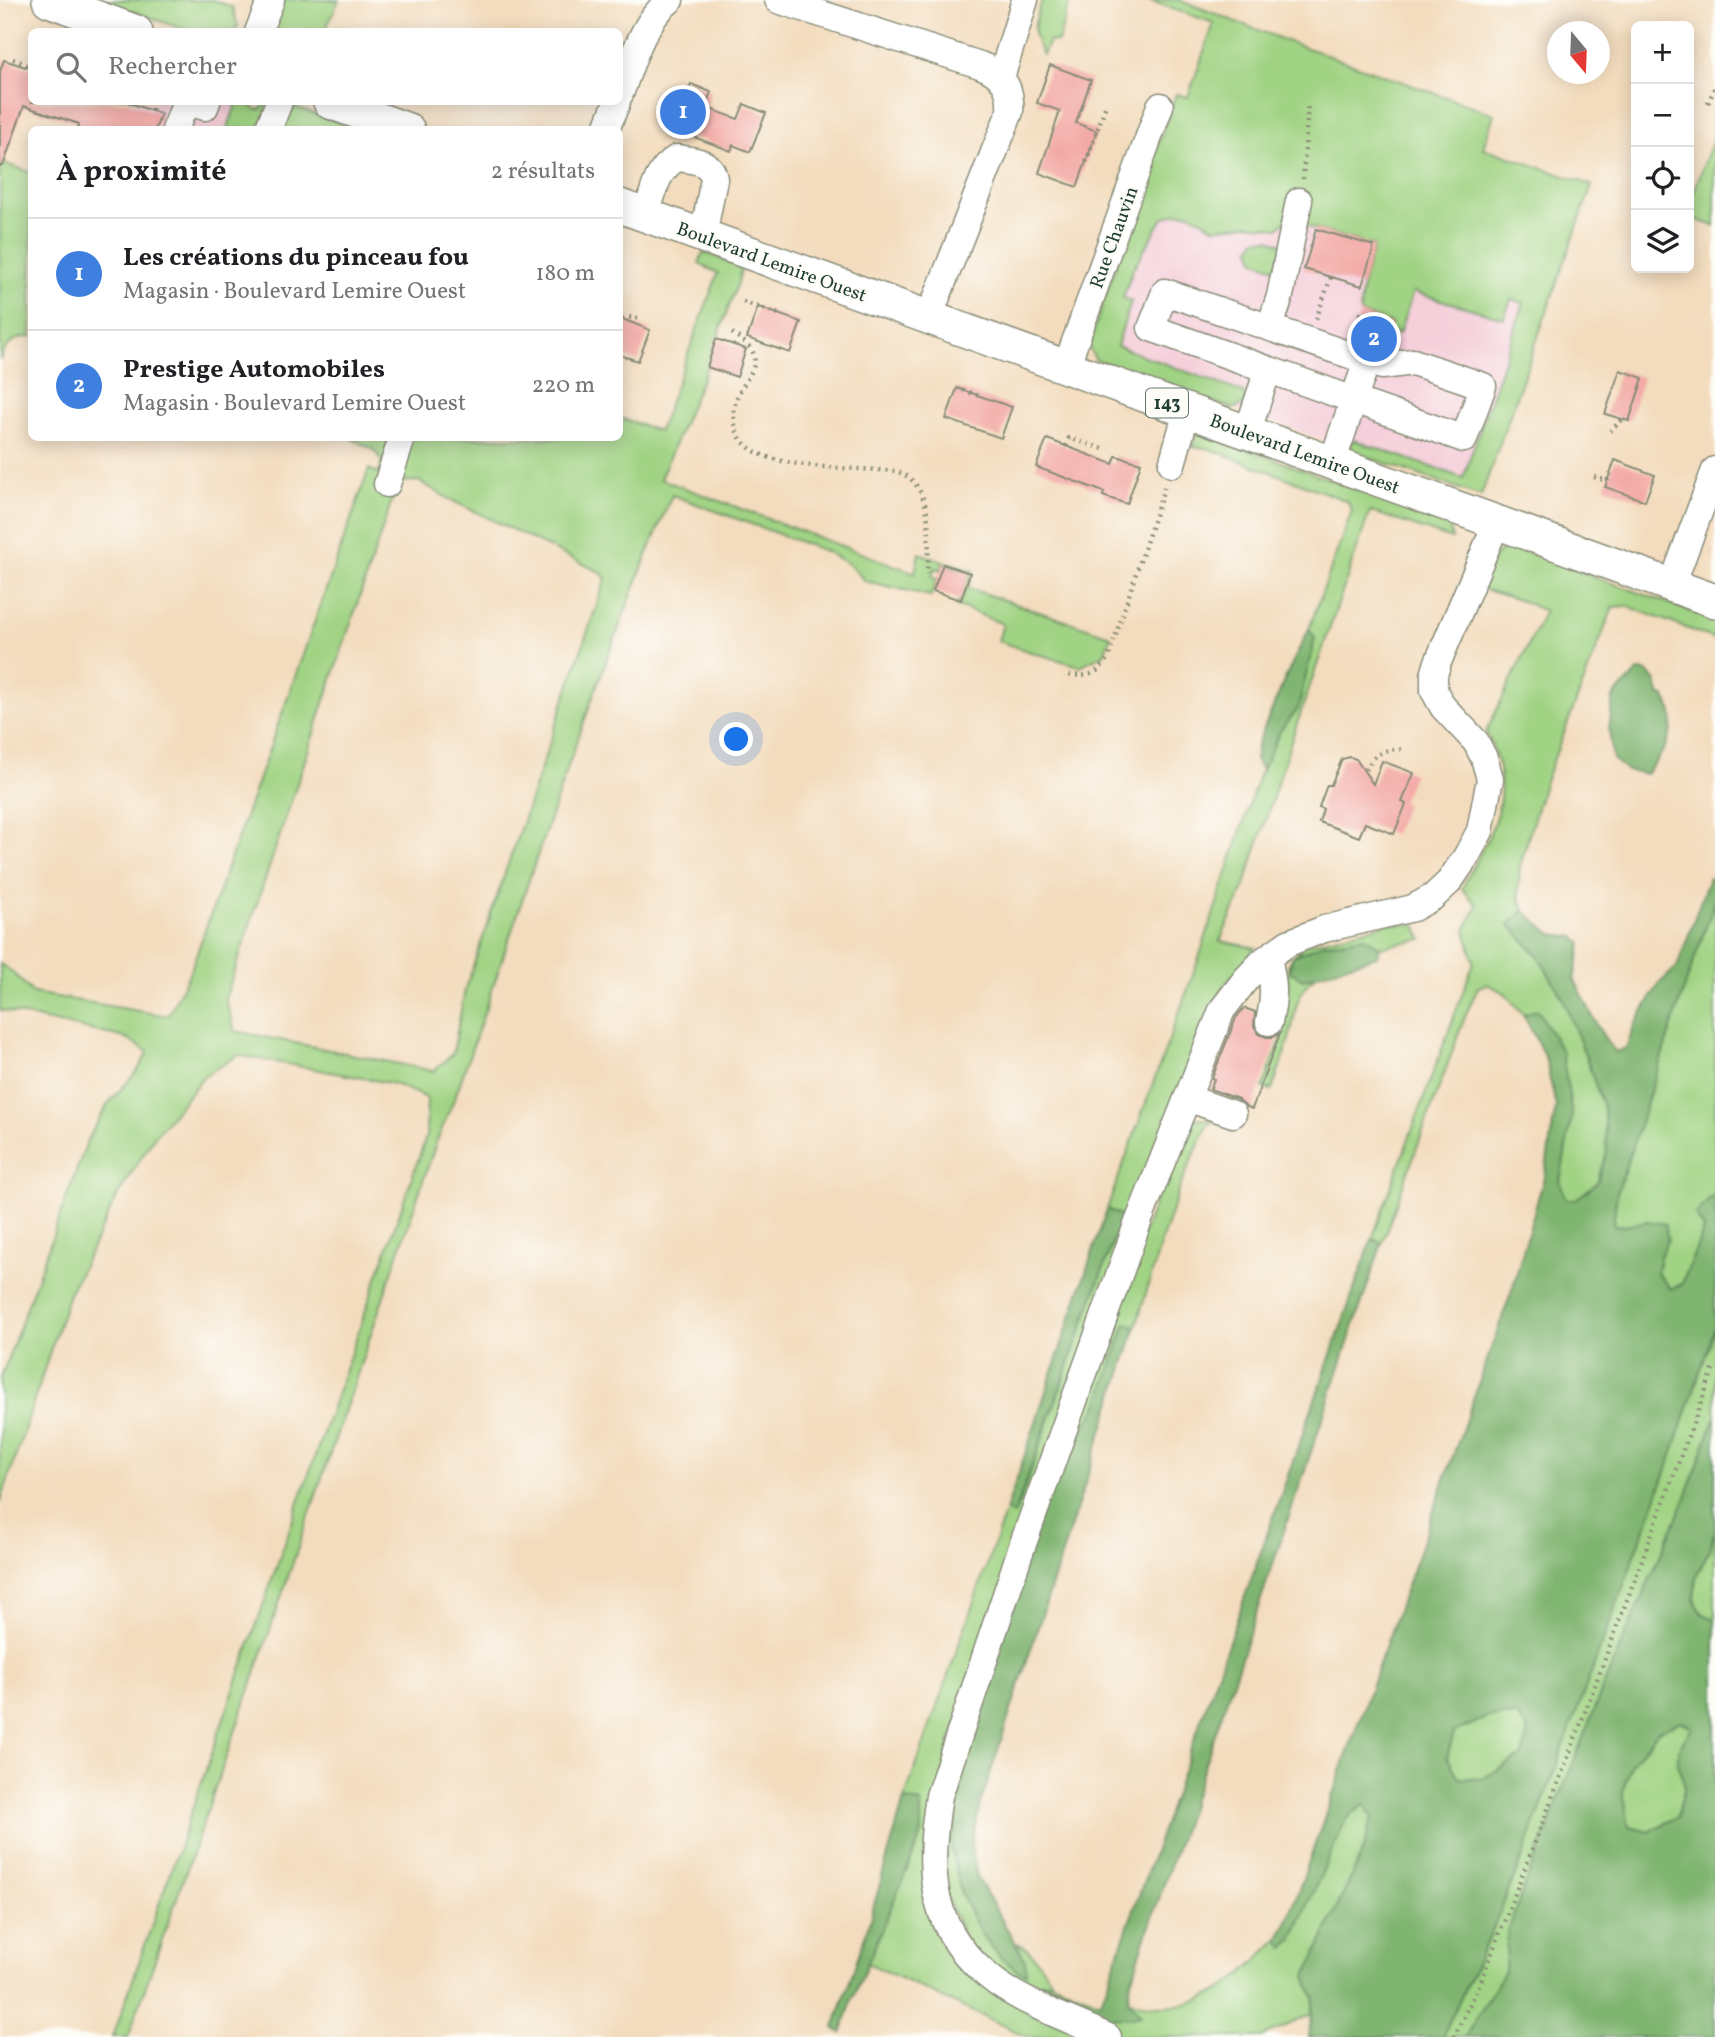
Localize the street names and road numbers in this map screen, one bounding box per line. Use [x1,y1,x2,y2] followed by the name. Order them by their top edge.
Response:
[1084,183,1145,292] street label: Rue Chauvin
[673,216,870,309] street label: Boulevard Lemire Ouest
[1146,388,1188,418] road number: 143
[1206,408,1403,501] street label: Boulevard Lemire Ouest

